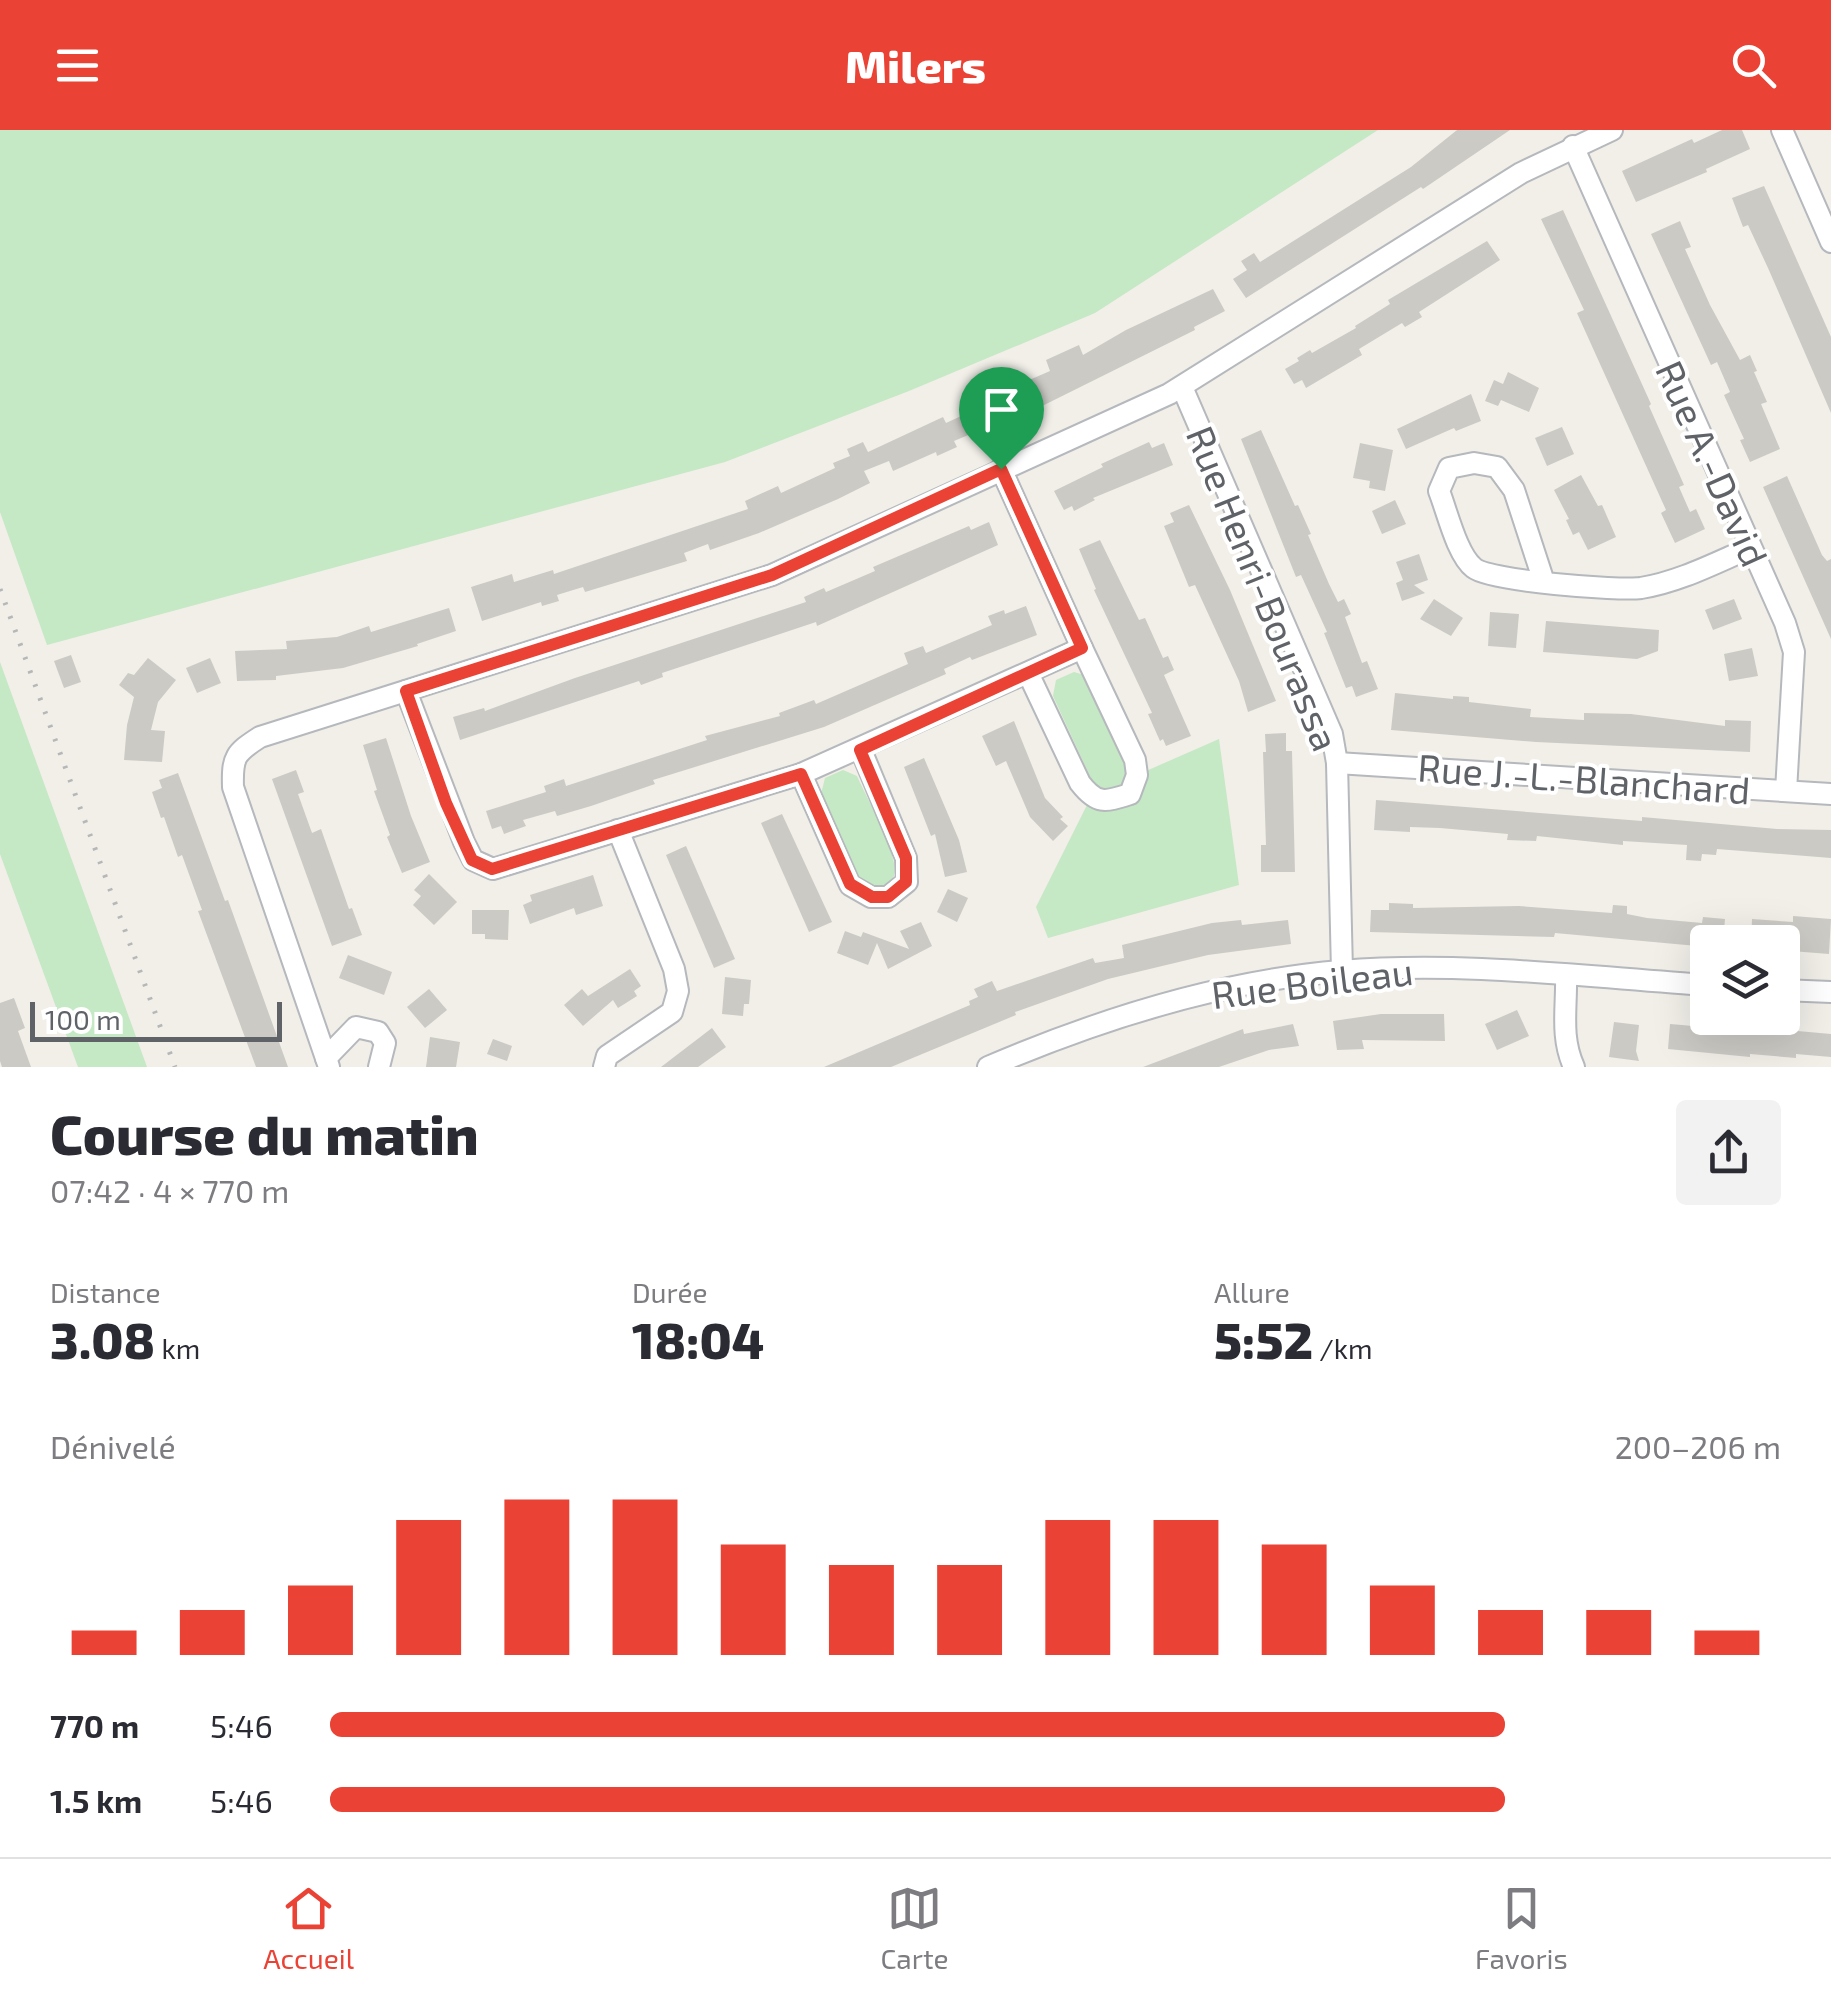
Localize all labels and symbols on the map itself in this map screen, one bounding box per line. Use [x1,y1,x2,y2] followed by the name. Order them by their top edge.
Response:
[1647,353,1779,573] street label: Rue A.-David
[959,367,1044,470] pin
[1178,419,1350,757] street label: Rue Henri-Bourassa
[1416,743,1752,813] street label: Rue J.-L.-Blanchard
[1209,947,1415,1017] street label: Rue Boileau
[30,997,282,1041] scale bar

